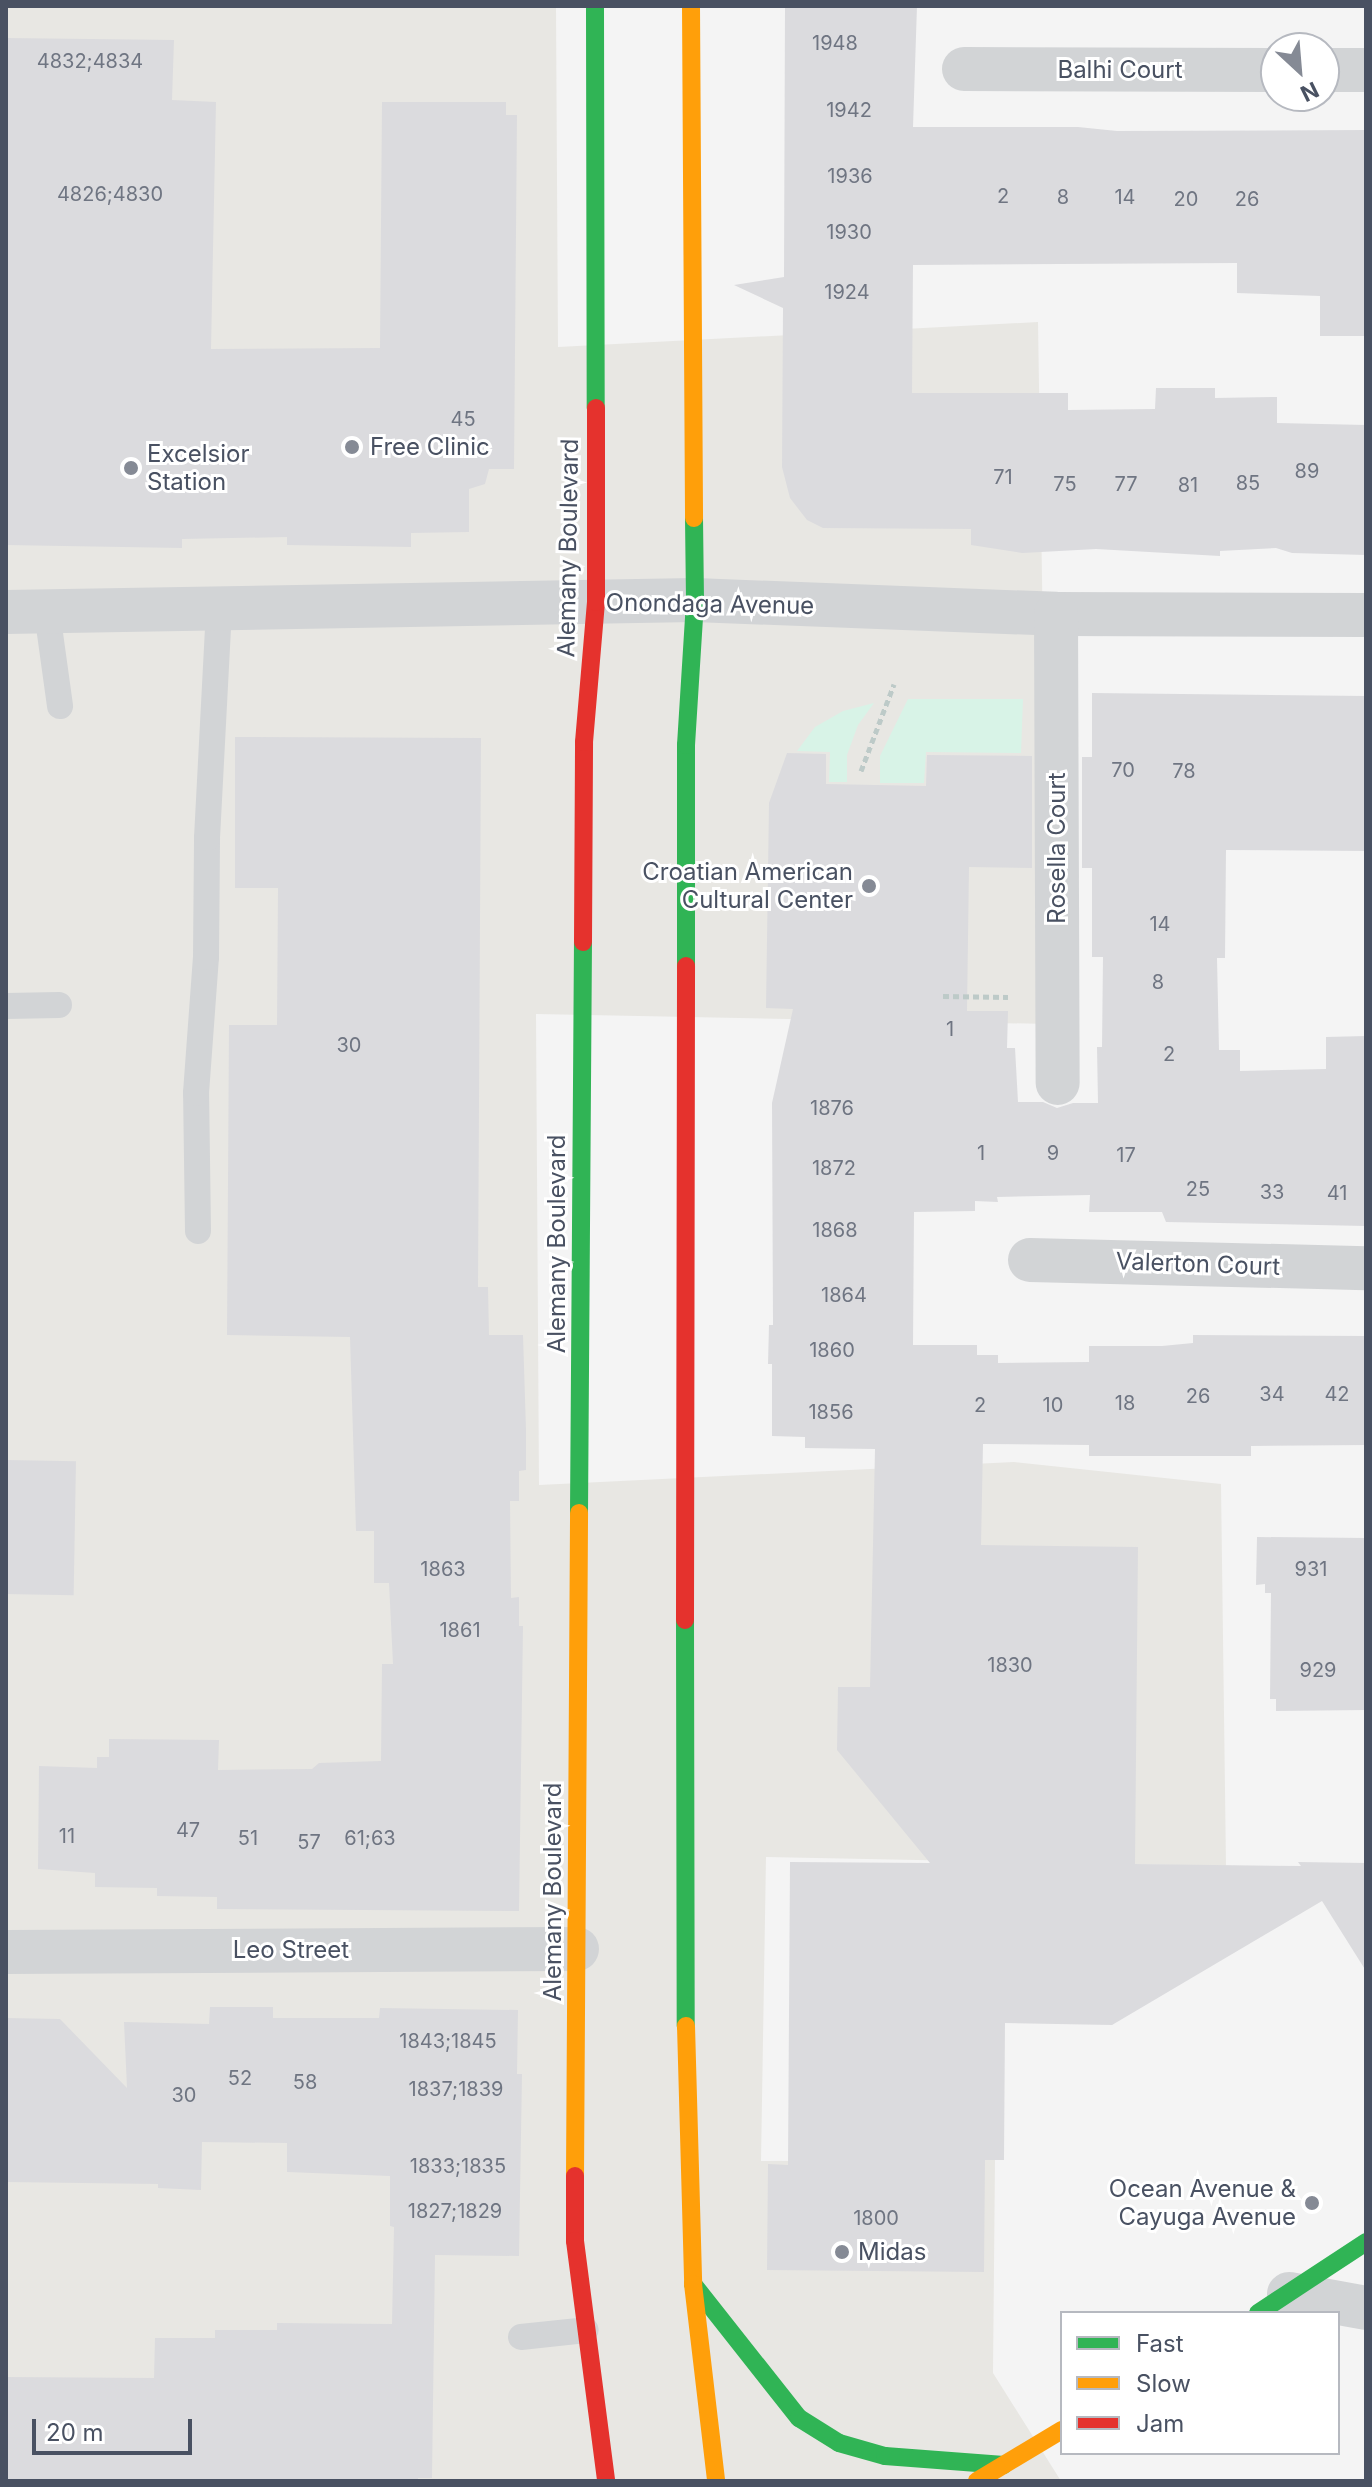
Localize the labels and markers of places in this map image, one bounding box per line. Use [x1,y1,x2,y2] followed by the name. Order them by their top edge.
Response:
[370,433,490,461] place label: Free Clinic
[341,436,363,458] marker: Free Clinic
[147,440,249,496] place label: Excelsior Station
[122,459,140,477] marker: Excelsior Station
[642,858,853,914] place label: Croatian American Cultural Center
[860,877,878,895] marker: Croatian American Cultural Center
[1109,2175,1296,2231] place label: Ocean Avenue & Cayuga Avenue
[1303,2194,1321,2212] marker: Ocean Avenue & Cayuga Avenue
[858,2238,926,2266] place label: Midas
[833,2243,851,2261] marker: Midas

